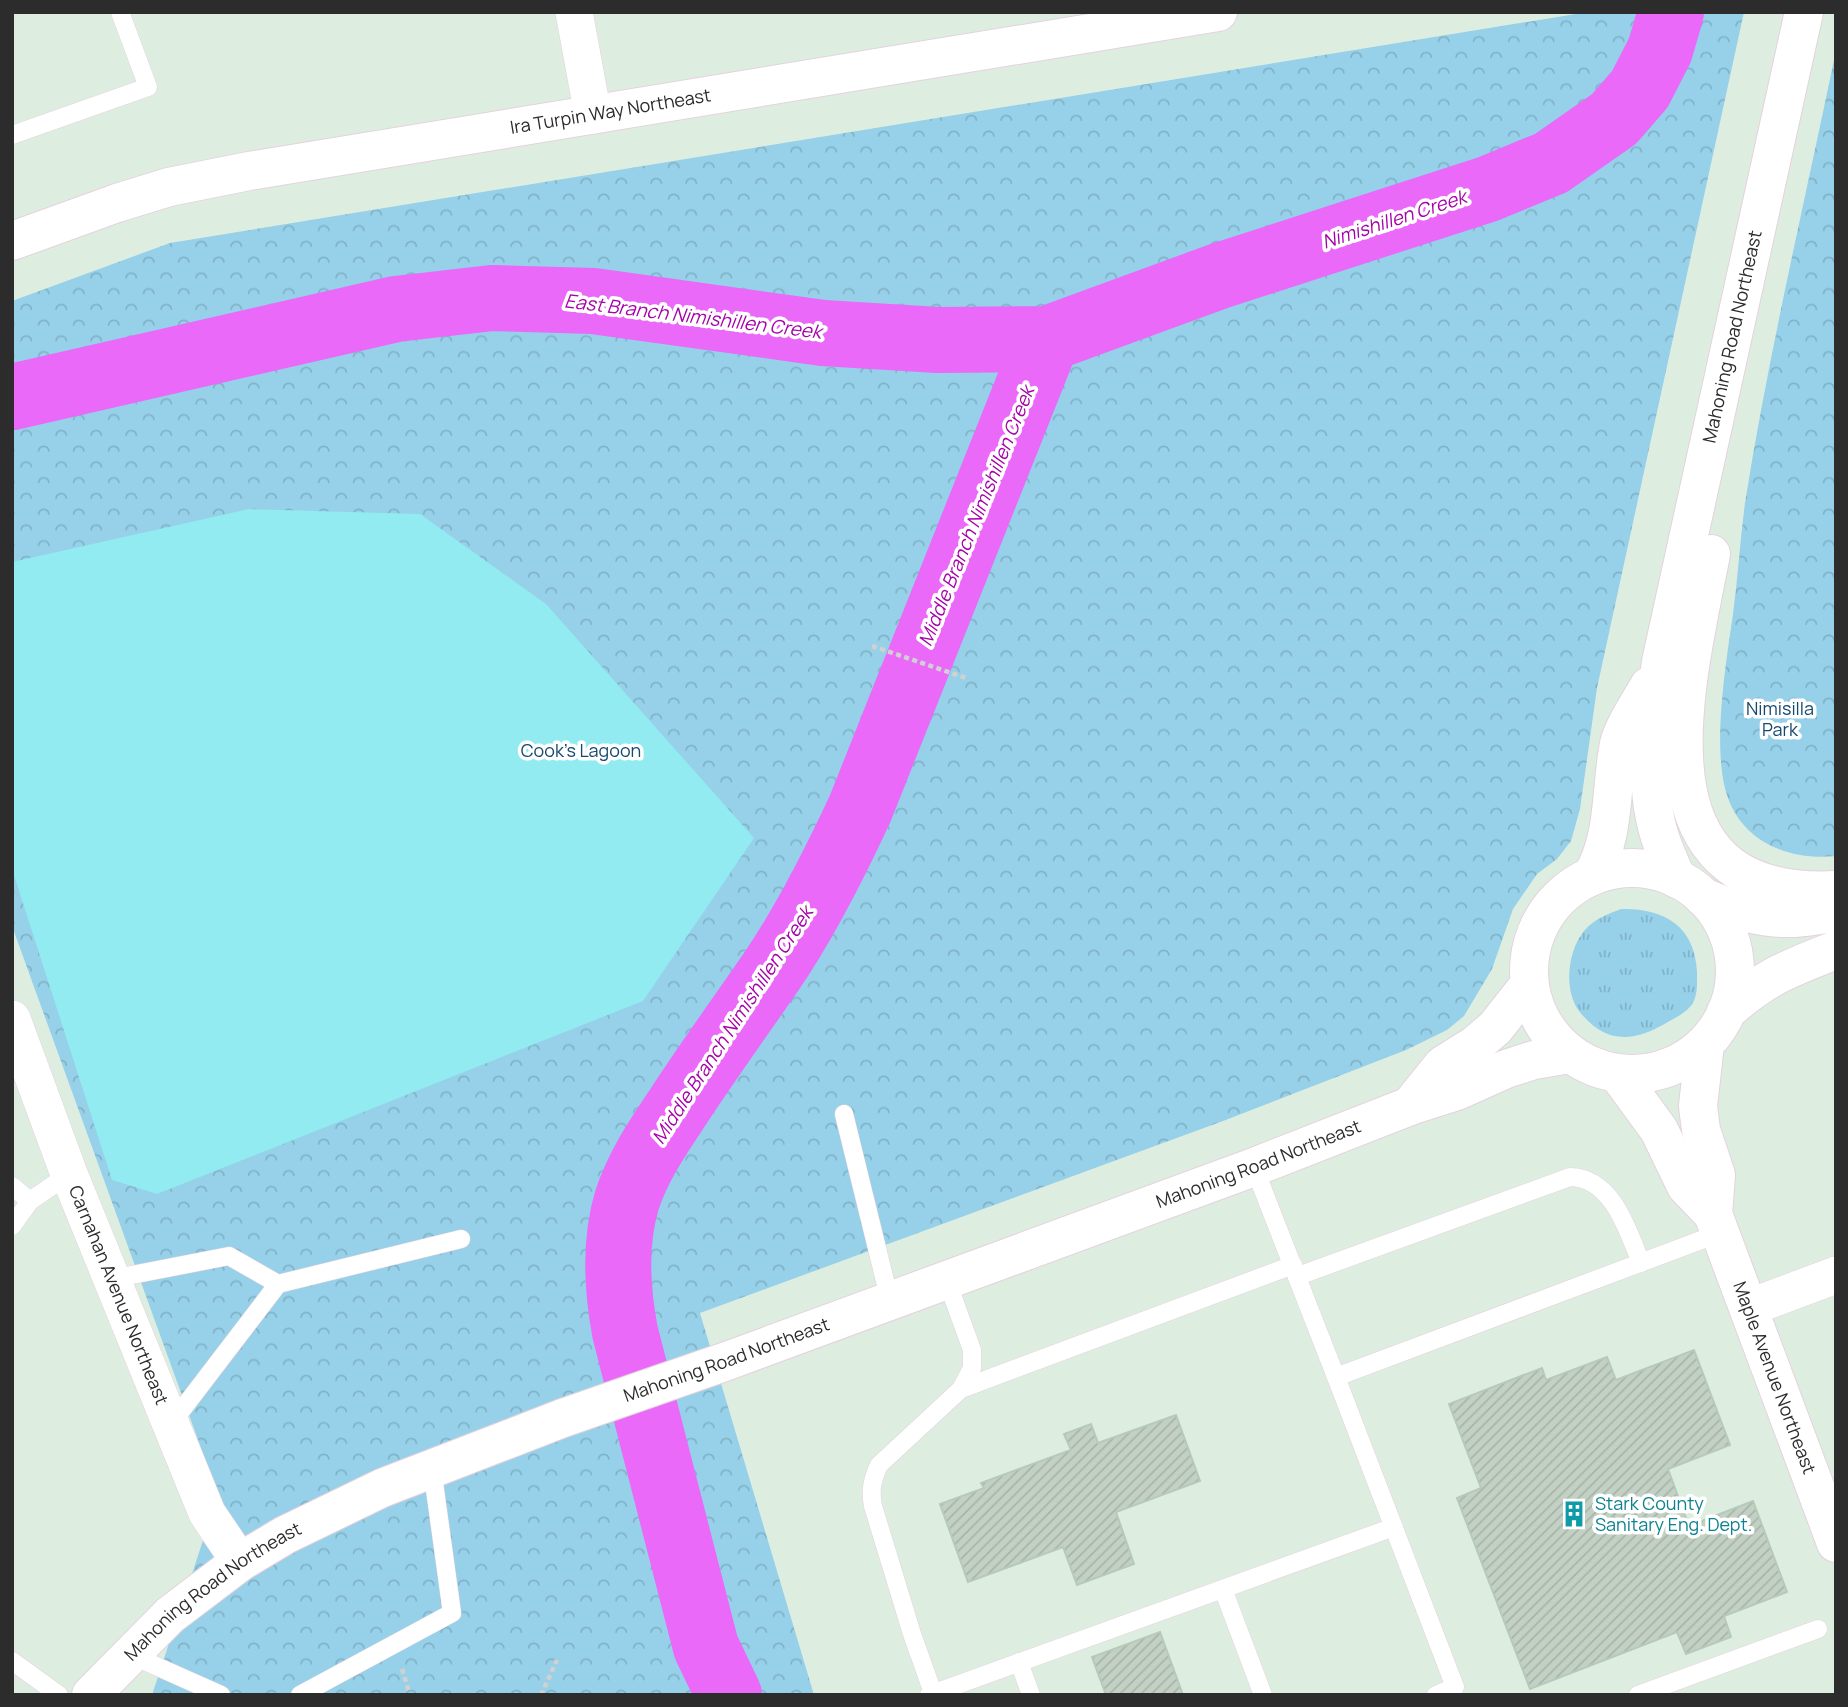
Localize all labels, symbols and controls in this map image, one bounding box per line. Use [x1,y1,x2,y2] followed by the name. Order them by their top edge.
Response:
[508,82,713,139] street label: Ira Turpin Way Northeast
[1318,183,1472,255] water label: Nimishillen Creek
[1697,228,1767,445] street label: Mahoning Road Northeast
[563,287,825,345] water label: East Branch Nimishillen Creek
[912,380,1041,650] water label: Middle Branch Nimishillen Creek
[1746,696,1814,741] park label: Nimisilla Park
[521,738,641,762] park label: Cook's Lagoon
[645,899,820,1149] water label: Middle Branch Nimishillen Creek
[1153,1113,1364,1213] street label: Mahoning Road Northeast
[64,1182,175,1408] street label: Carnahan Avenue Northeast
[1728,1278,1822,1477] street label: Maple Avenue Northeast
[620,1311,832,1407] street label: Mahoning Road Northeast
[1595,1491,1752,1536] place label: Stark County Sanitary Eng. Dept.
[1559,1499,1589,1529] building icon: Stark County Sanitary Eng. Dept.
[119,1516,305,1665] street label: Mahoning Road Northeast

